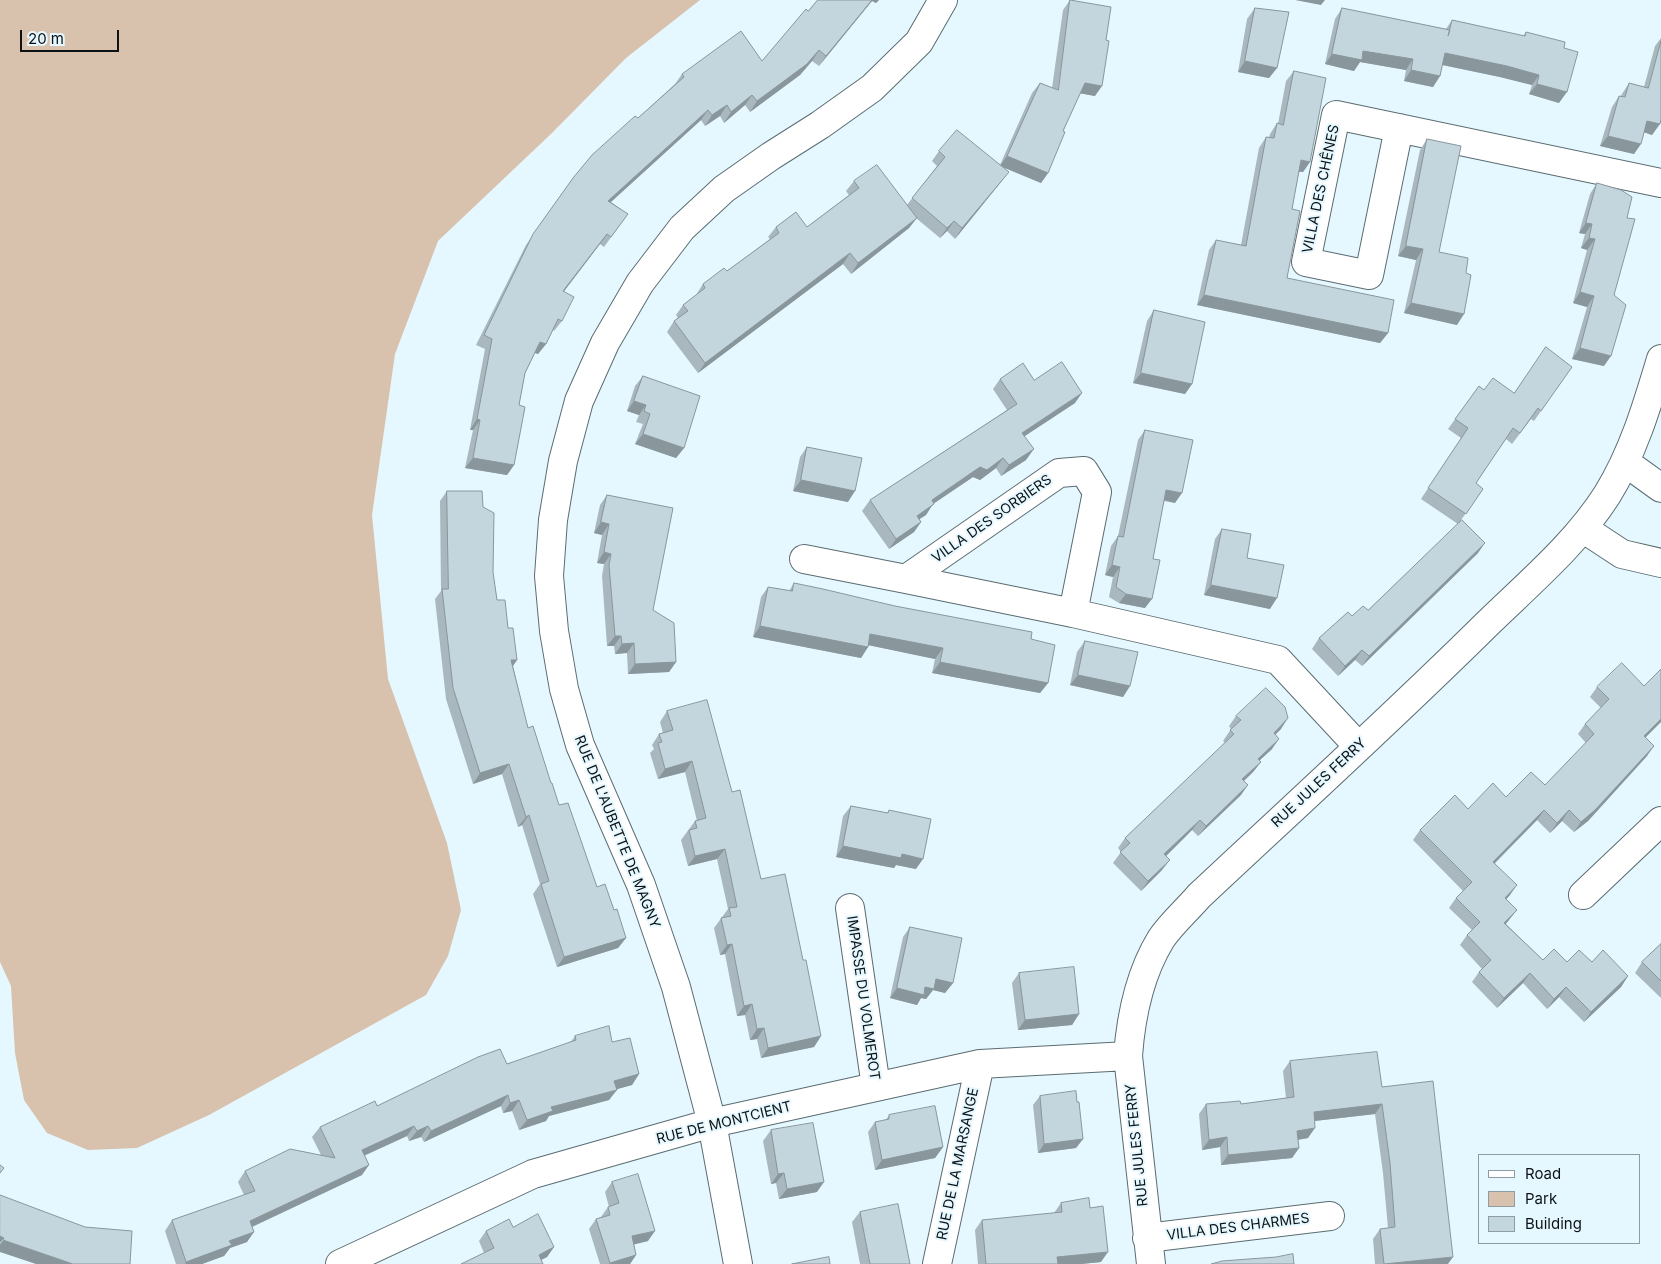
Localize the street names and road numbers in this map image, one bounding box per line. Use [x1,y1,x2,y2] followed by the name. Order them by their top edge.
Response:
[1299,123,1343,255] street label: VILLA DES CHÊNES
[929,471,1055,567] street label: VILLA DES SORBIERS
[571,733,663,931] street label: RUE DE L'AUBETTE DE MAGNY
[1268,735,1370,831] street label: RUE JULES FERRY
[843,915,883,1081] street label: IMPASSE DU VOLMEROT
[1122,1083,1152,1207] street label: RUE JULES FERRY
[934,1086,982,1242] street label: RUE DE LA MARSANGE
[655,1098,793,1148] street label: RUE DE MONTCIENT
[1166,1210,1310,1244] street label: VILLA DES CHARMES

